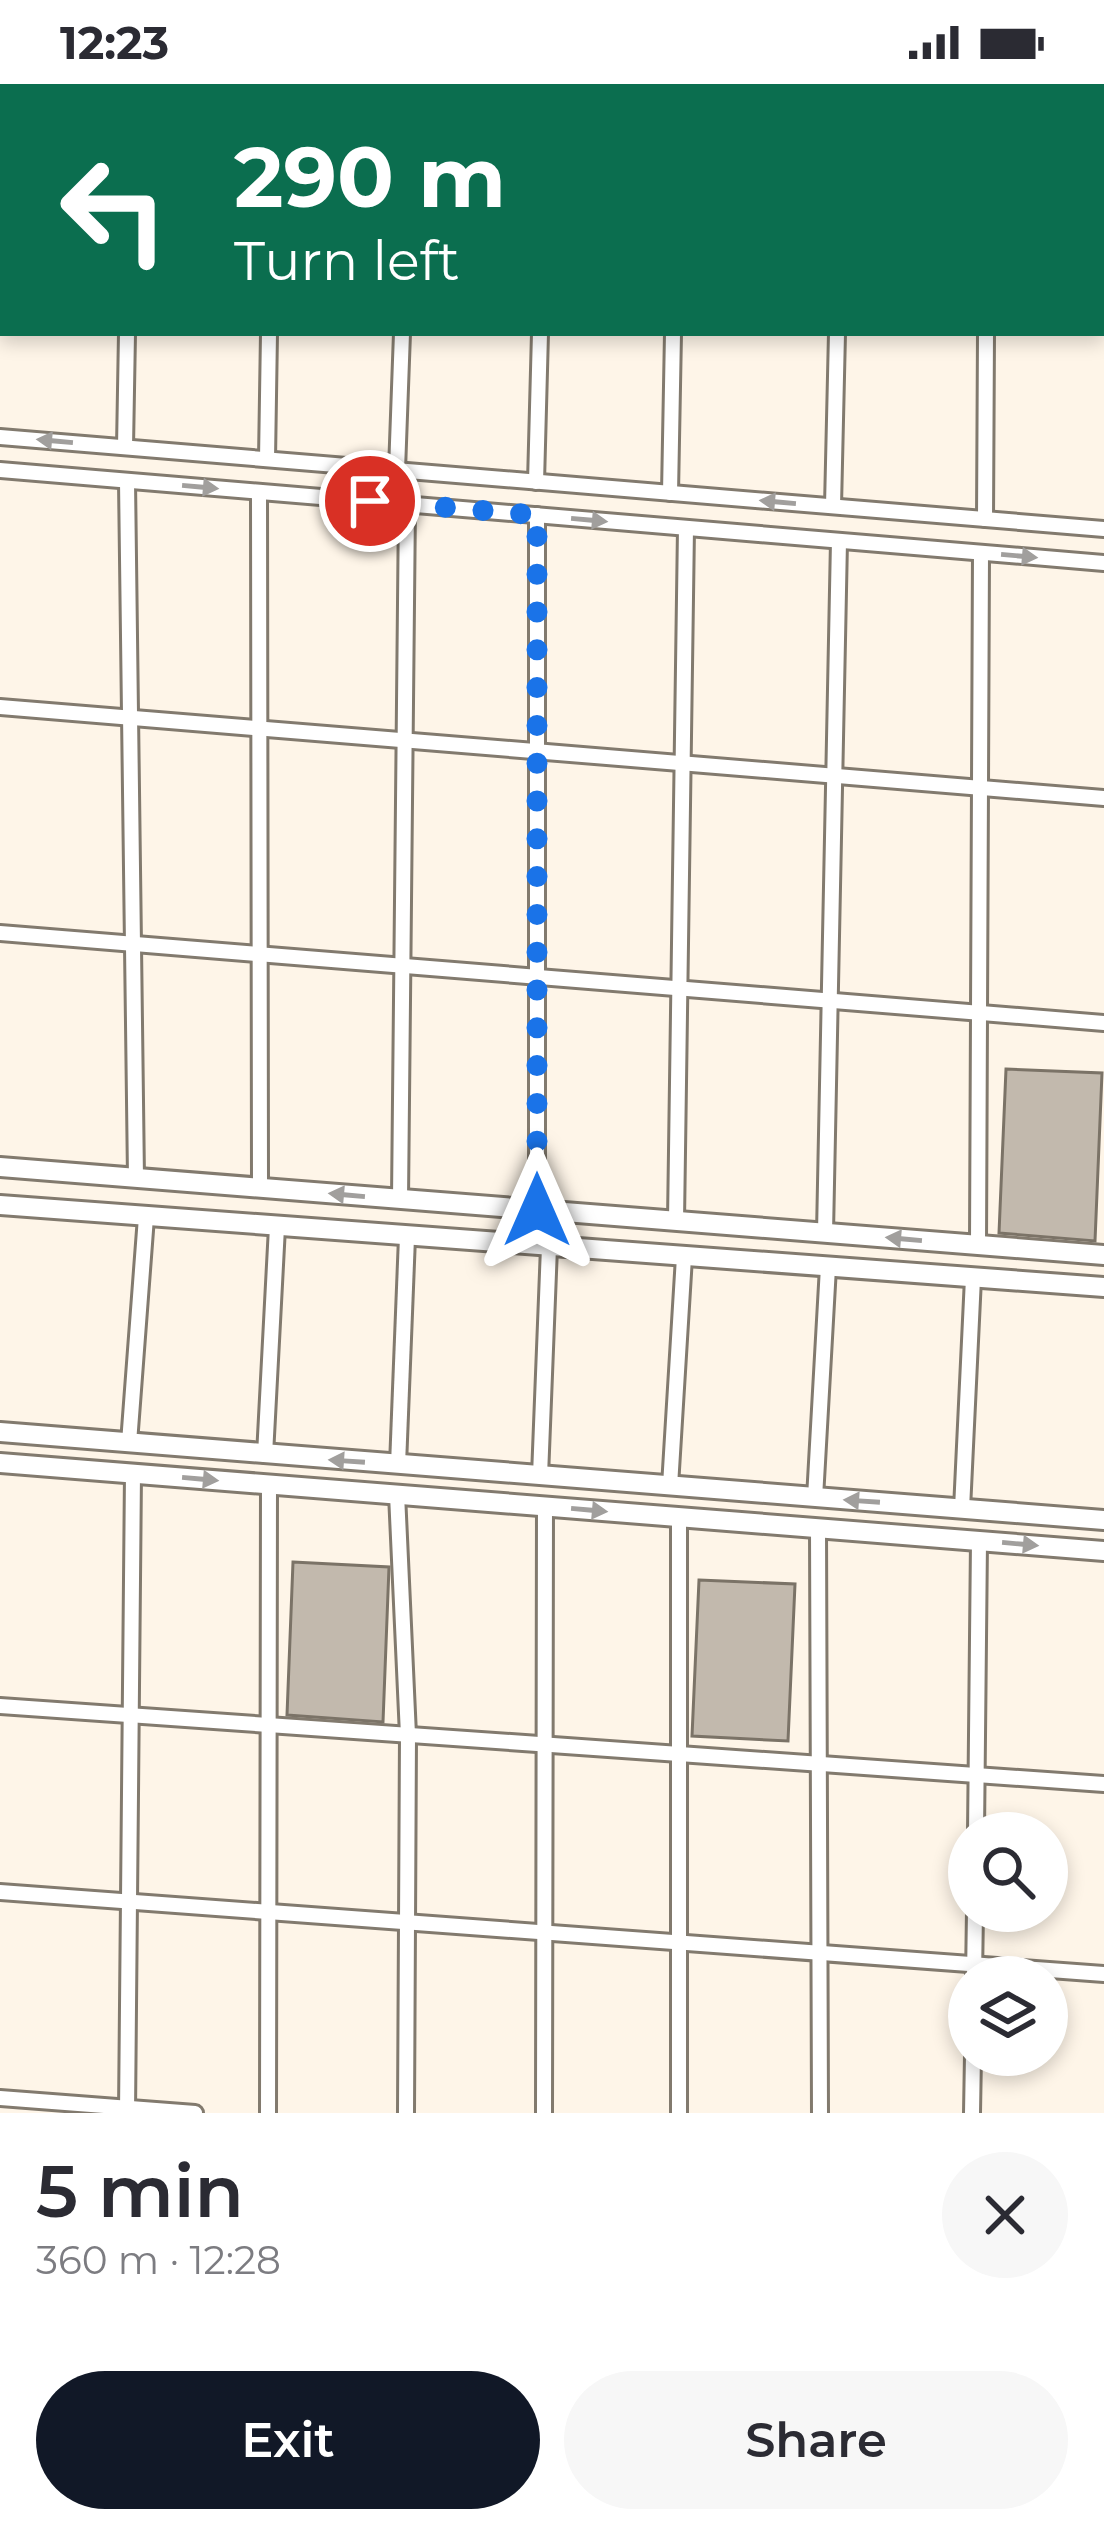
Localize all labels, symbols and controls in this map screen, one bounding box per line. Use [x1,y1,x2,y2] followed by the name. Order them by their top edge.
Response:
[60,15,169,70] text: 12:23
[234,126,506,228] text: 290 m
[36,132,192,288] icon: left
[234,228,460,294] text: Turn left
[36,431,73,450] one-way arrow
[319,450,421,552] pin
[337,468,403,534] icon: arrive
[182,478,219,497] one-way arrow
[759,492,796,511] one-way arrow
[571,511,608,530] one-way arrow
[1001,547,1038,566] one-way arrow
[474,1147,600,1273] position arrow
[328,1185,365,1204] one-way arrow
[885,1229,922,1248] one-way arrow
[328,1452,365,1471] one-way arrow
[182,1470,219,1489] one-way arrow
[843,1492,880,1511] one-way arrow
[571,1501,608,1520] one-way arrow
[1002,1535,1039,1554] one-way arrow
[948,1812,1068,2076] map controls
[948,1812,1068,1932] button: search
[948,1956,1068,2076] button: layers
[36,2147,244,2235] text: 5 min
[942,2152,1068,2278] button: close
[36,2236,281,2284] text: 360 m · 12:28
[36,2371,540,2509] button: Exit
[564,2371,1068,2509] button: Share

